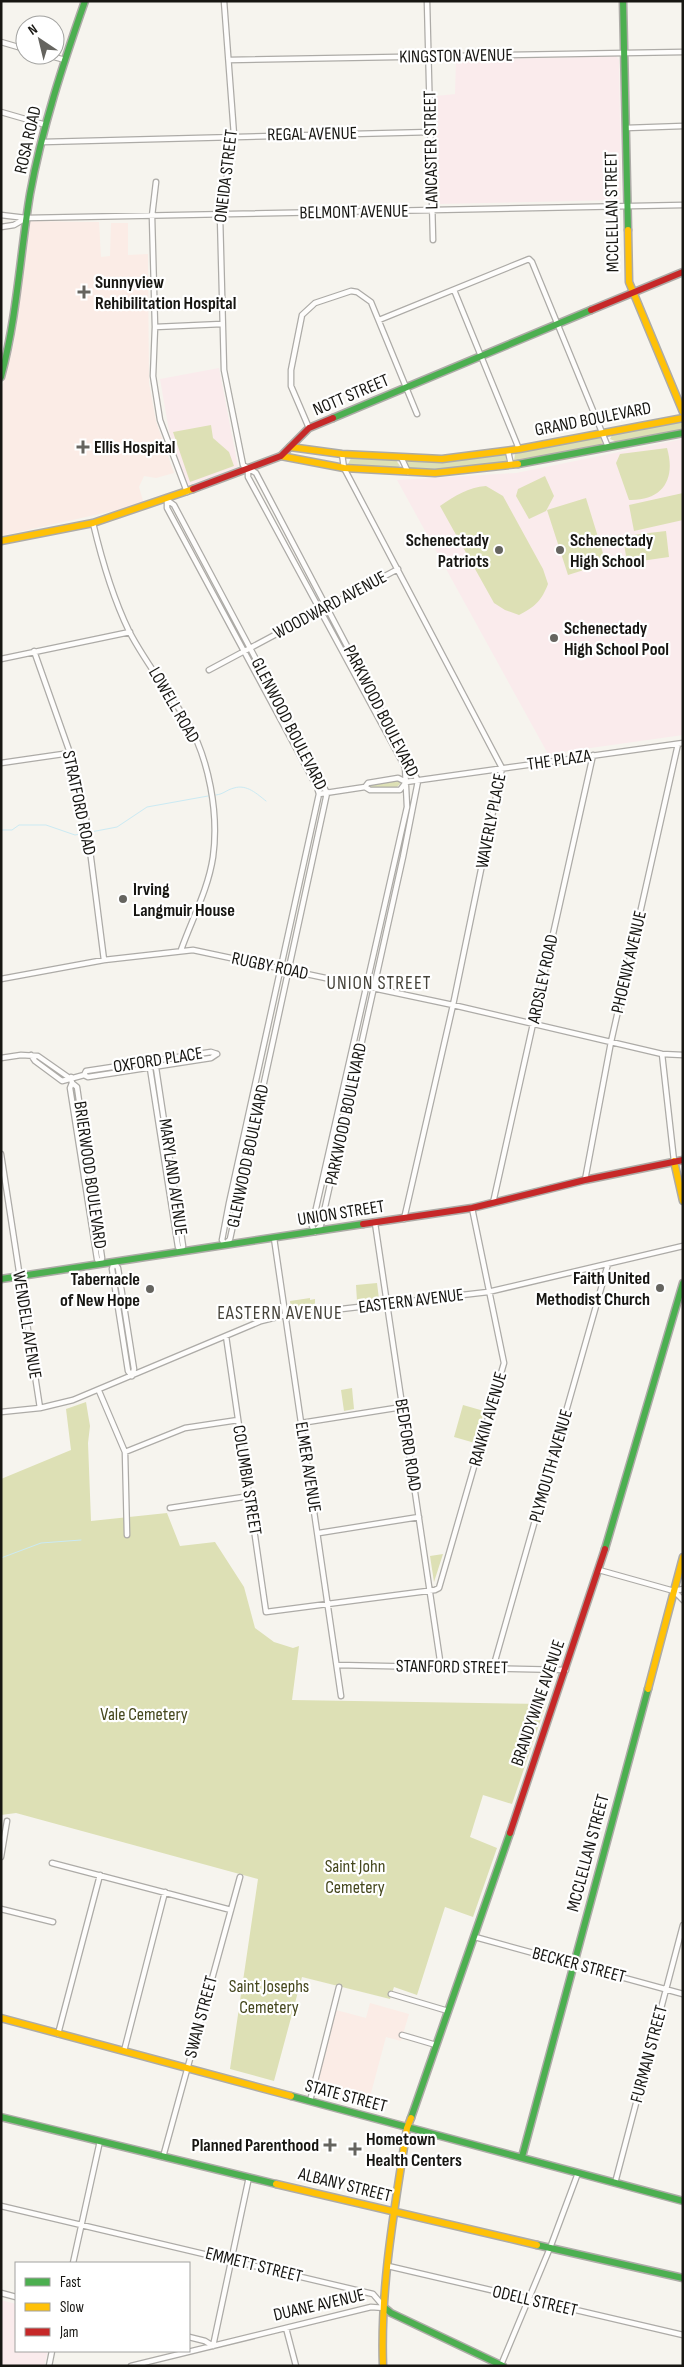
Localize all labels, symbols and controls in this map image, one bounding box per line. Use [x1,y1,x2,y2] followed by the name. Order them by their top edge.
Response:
[15,15,65,65] north arrow
[25,21,41,39] text: N
[399,45,513,67] street label: KINGSTON AVENUE
[419,90,443,210] street label: LANCASTER STREET
[10,104,46,176] street label: ROSA ROAD
[267,123,357,145] street label: REGAL AVENUE
[210,128,242,224] street label: ONEIDA STREET
[600,151,624,273] street label: MCCLELLAN STREET
[299,201,409,223] street label: BELMONT AVENUE
[95,272,236,314] place label: Sunnyview Rehibilitation Hospital
[77,285,91,299] marker: Sunnyview Rehibilitation Hospital
[310,370,392,420] street label: NOTT STREET
[533,397,653,441] street label: GRAND BOULEVARD
[94,437,175,458] place label: Ellis Hospital
[76,440,90,454] marker: Ellis Hospital
[406,530,490,572] place label: Schenectady Patriots
[570,530,654,572] place label: Schenectady High School
[493,544,505,556] marker: Schenectady Patriots
[554,544,566,556] marker: Schenectady High School
[270,566,390,644] street label: WOODWARD AVENUE
[564,618,669,660] place label: Schenectady High School Pool
[548,632,560,644] marker: Schenectady High School Pool
[339,642,423,780] street label: PARKWOOD BOULEVARD
[247,654,331,794] street label: GLENWOOD BOULEVARD
[144,663,204,747] street label: LOWELL ROAD
[526,745,593,775] street label: THE PLAZA
[58,749,100,857] street label: STRATFORD ROAD
[471,772,511,870] street label: WAVERLY PLACE
[133,879,235,921] place label: Irving Langmuir House
[117,893,129,905] marker: Irving Langmuir House
[607,909,651,1015] street label: PHOENIX AVENUE
[523,933,563,1026] street label: ARDSLEY ROAD
[230,948,310,984] street label: RUGBY ROAD
[327,972,431,995] district label: UNION STREET
[321,1041,371,1187] street label: PARKWOOD BOULEVARD
[112,1043,204,1077] street label: OXFORD PLACE
[223,1083,273,1229] street label: GLENWOOD BOULEVARD
[69,1100,111,1250] street label: BRIERWOOD BOULEVARD
[154,1117,192,1237] street label: MARYLAND AVENUE
[296,1196,386,1230] street label: UNION STREET
[536,1268,650,1310] place label: Faith United Methodist Church
[60,1269,140,1311] place label: Tabernacle of New Hope
[8,1270,46,1380] street label: WENDELL AVENUE
[654,1282,666,1294] marker: Faith United Methodist Church
[144,1283,156,1295] marker: Tabernacle of New Hope
[357,1284,465,1318] street label: EASTERN AVENUE
[217,1302,343,1325] district label: EASTERN AVENUE
[465,1369,511,1469] street label: RANKIN AVENUE
[390,1397,426,1493] street label: BEDFORD ROAD
[525,1407,577,1525] street label: PLYMOUTH AVENUE
[290,1420,326,1514] street label: ELMER AVENUE
[228,1424,266,1536] street label: COLUMBIA STREET
[507,1637,569,1769] street label: BRANDYWINE AVENUE
[396,1656,508,1678] street label: STANFORD STREET
[100,1704,188,1725] park label: Vale Cemetery
[562,1792,614,1914] street label: MCCLELLAN STREET
[325,1856,385,1898] park label: Saint John Cemetery
[530,1942,628,1988] street label: BECKER STREET
[180,1974,222,2060] street label: SWAN STREET
[229,1976,309,2018] park label: Saint Josephs Cemetery
[626,2003,672,2105] street label: FURMAN STREET
[303,2075,389,2117] street label: STATE STREET
[366,2129,462,2171] place label: Hometown Health Centers
[192,2135,319,2156] place label: Planned Parenthood
[323,2138,337,2152] marker: Planned Parenthood
[348,2142,362,2156] marker: Hometown Health Centers
[295,2163,394,2207] street label: ALBANY STREET
[203,2243,305,2287] street label: EMMETT STREET
[15,2262,190,2352] legend
[60,2273,82,2292] text: Fast
[490,2281,580,2321] street label: ODELL STREET
[271,2284,367,2326] street label: DUANE AVENUE
[60,2298,84,2317] text: Slow
[59,2323,78,2342] text: Jam

